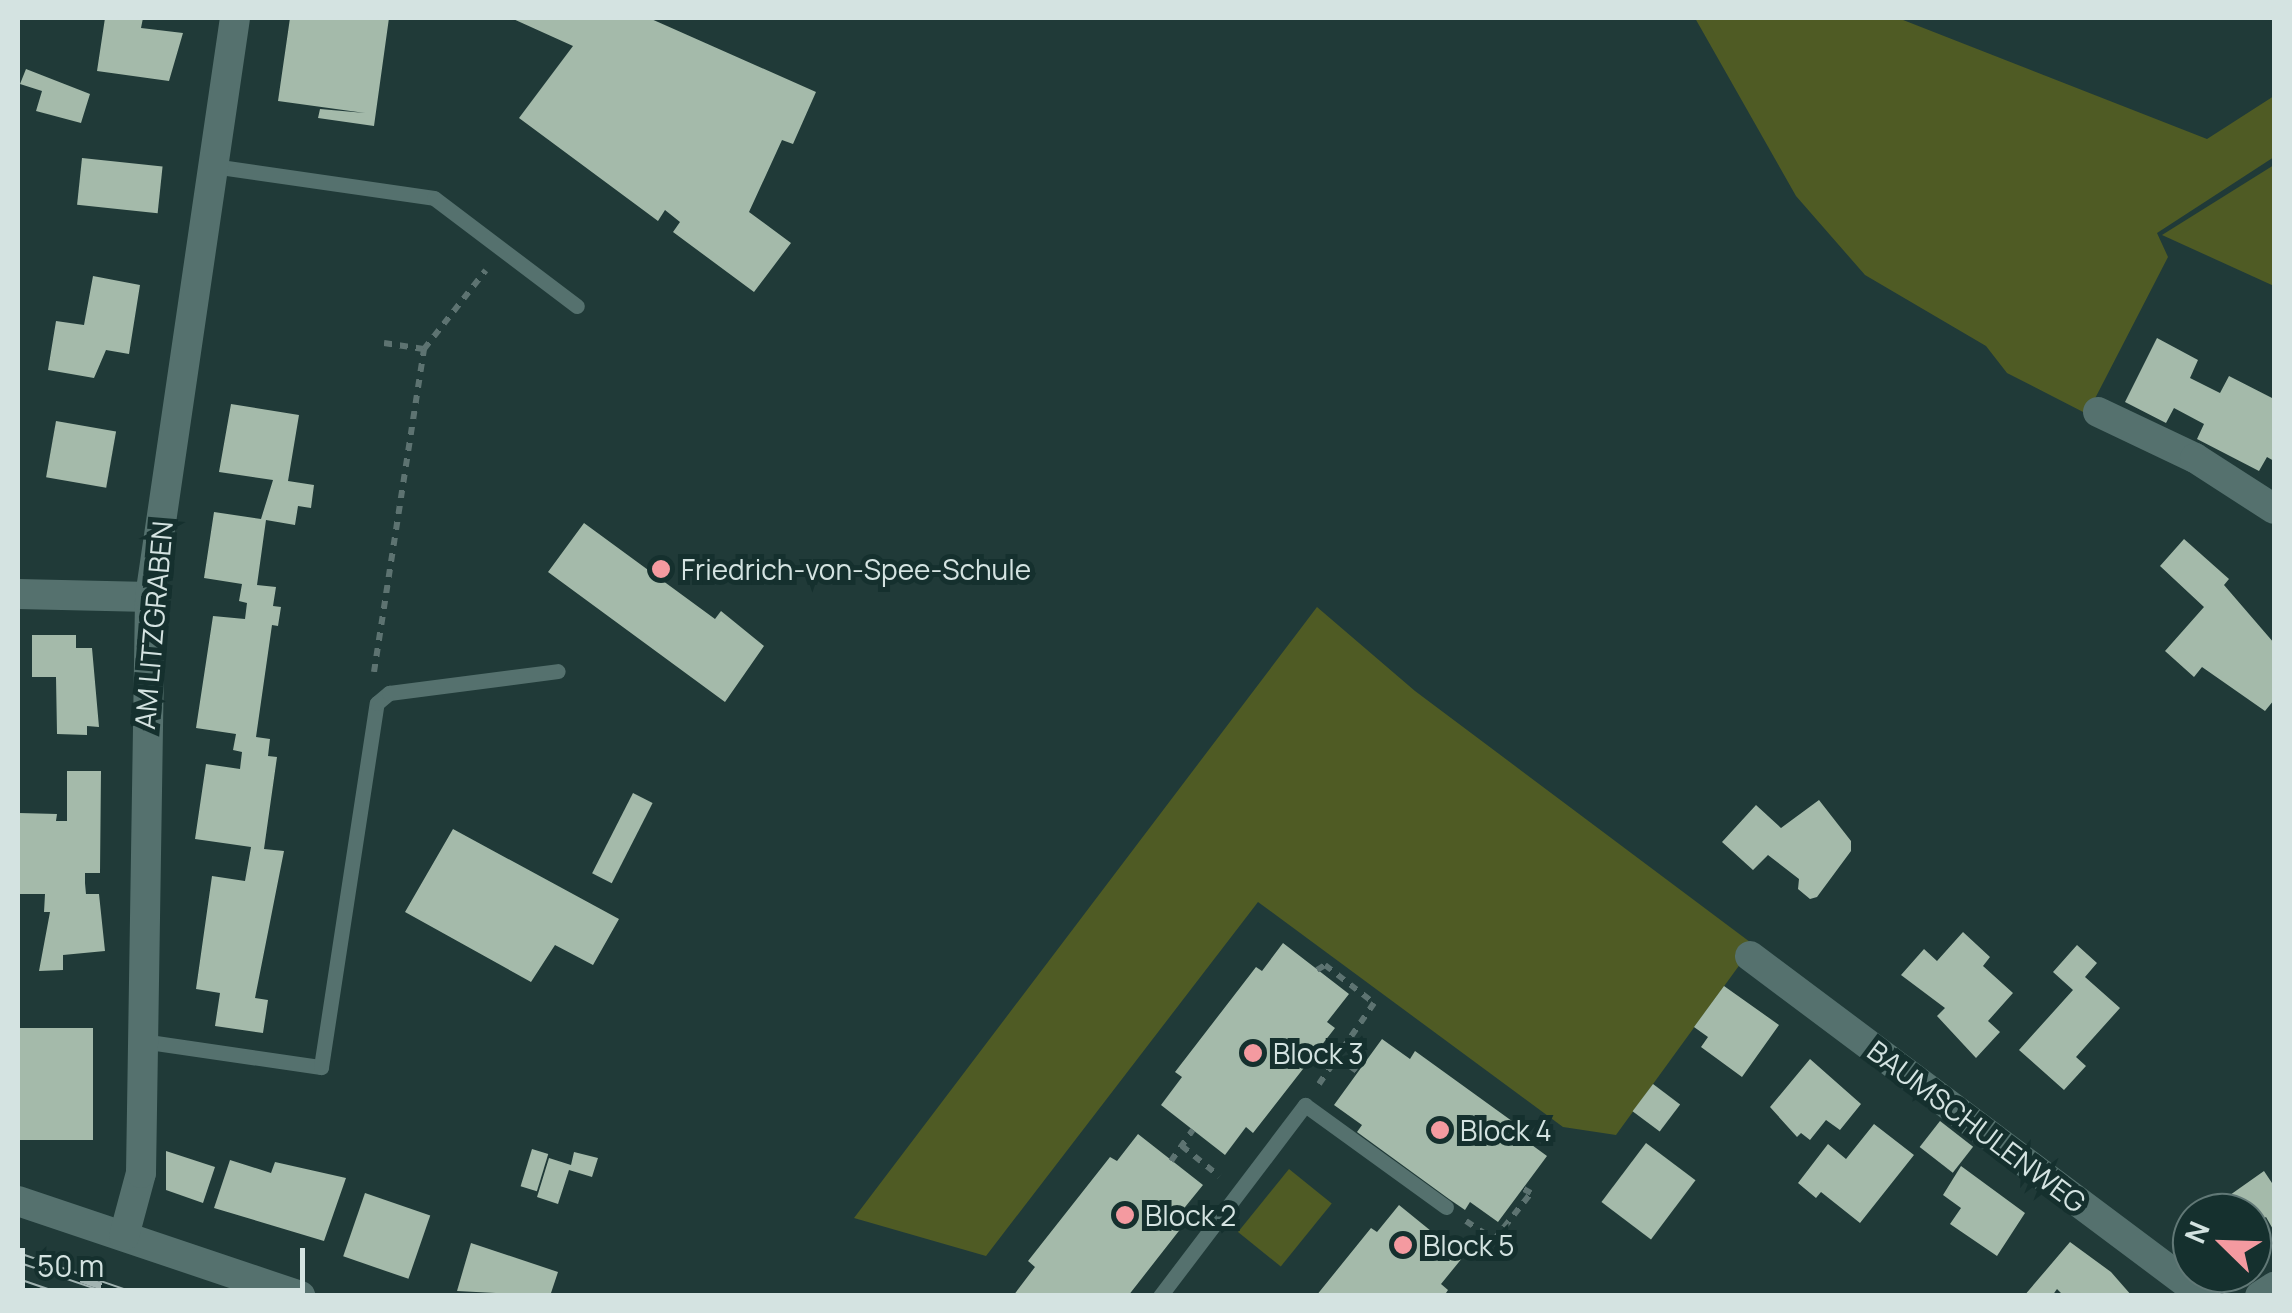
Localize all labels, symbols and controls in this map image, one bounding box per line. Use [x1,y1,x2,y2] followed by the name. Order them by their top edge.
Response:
[127,519,179,731] street label: AM LITZGRABEN
[681,552,1031,586] place label: Friedrich-von-Spee-Schule
[650,558,672,580] marker: Friedrich-von-Spee-Schule
[1861,1033,2093,1219] street label: BAUMSCHULENWEG
[1273,1036,1364,1070] place label: Block 3
[1242,1042,1264,1064] marker: Block 3
[1460,1113,1552,1147] place label: Block 4
[1429,1119,1451,1141] marker: Block 4
[2172,1193,2272,1293] north arrow
[1145,1198,1236,1232] place label: Block 2
[1114,1204,1136,1226] marker: Block 2
[2175,1215,2218,1249] text: N
[25,1228,310,1290] scale bar
[1423,1228,1514,1262] place label: Block 5
[1392,1234,1414,1256] marker: Block 5
[37,1245,104,1286] text: 50 m

